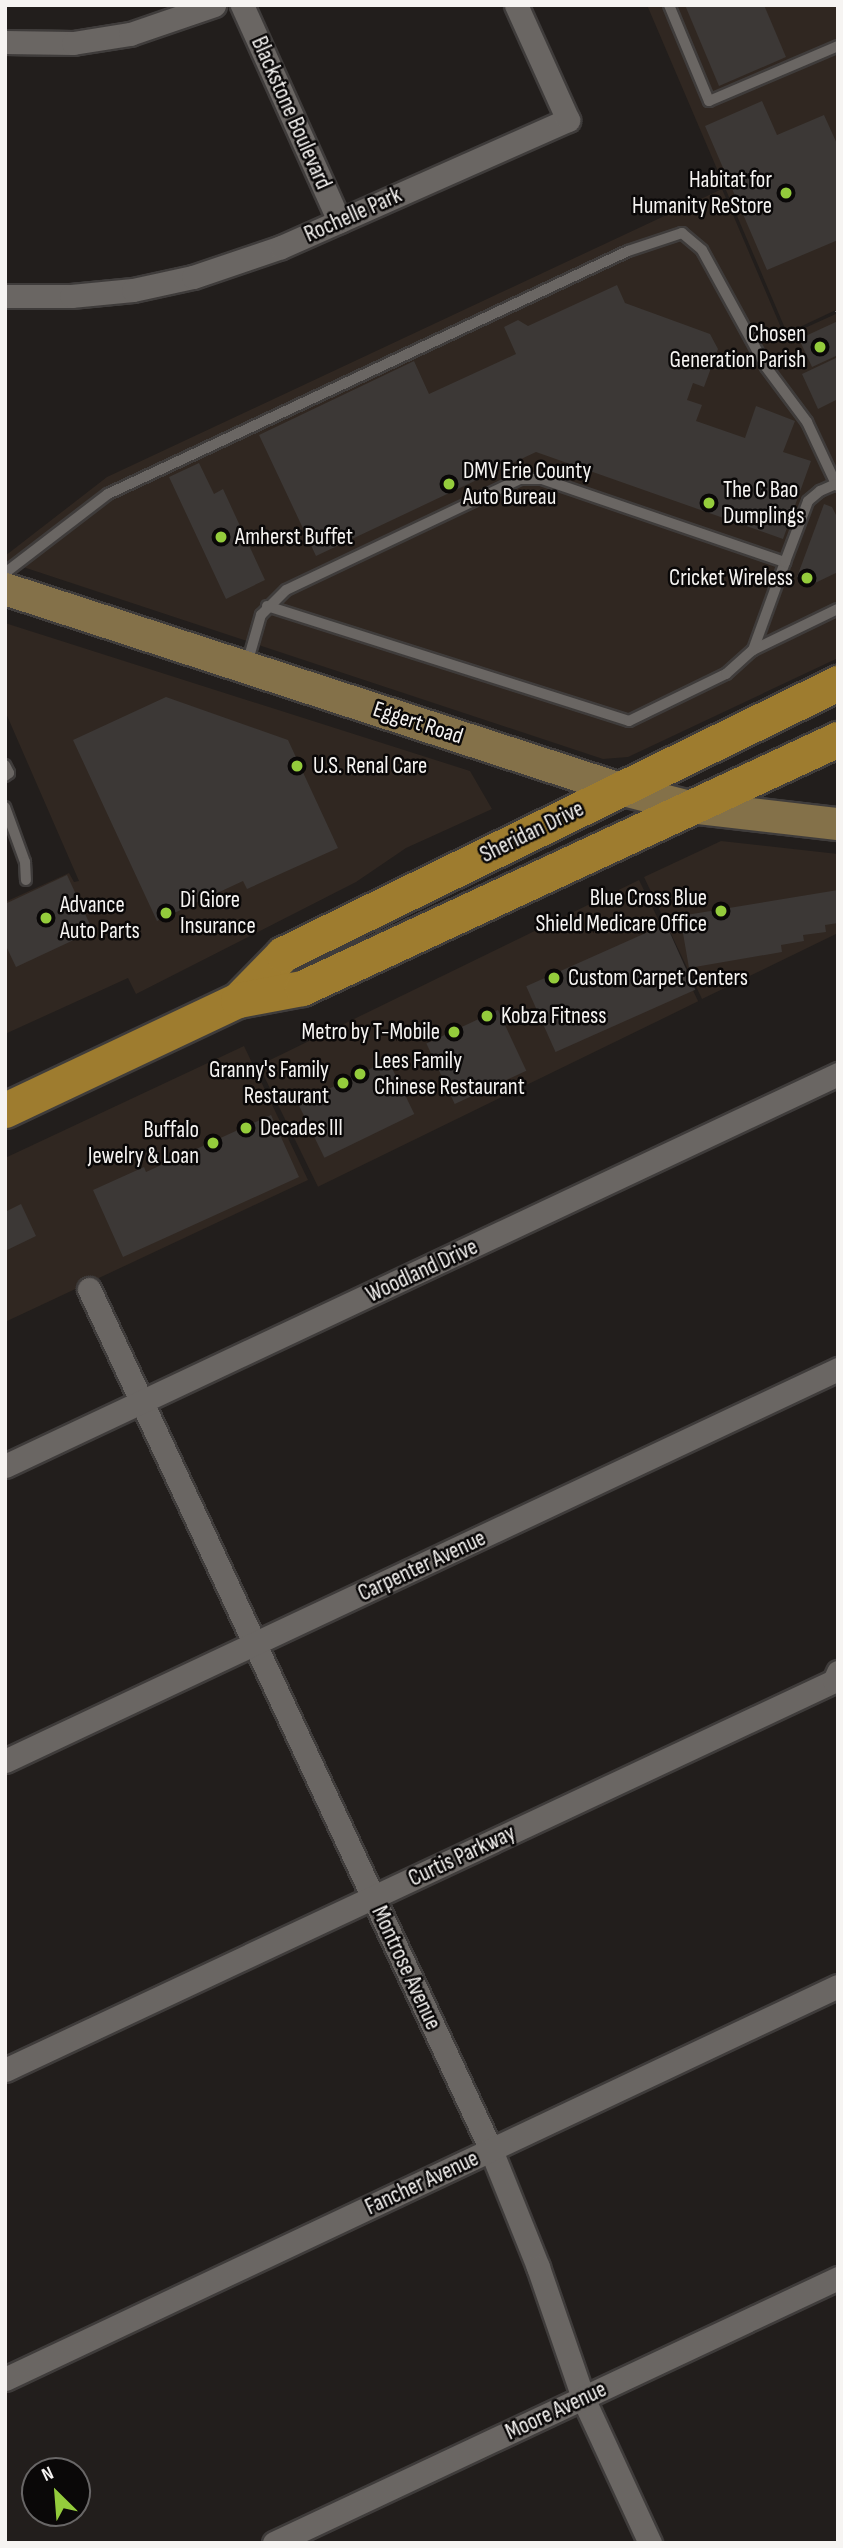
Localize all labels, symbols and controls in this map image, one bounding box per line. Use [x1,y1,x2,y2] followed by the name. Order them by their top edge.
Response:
[245,32,337,194] street label: Blackstone Boulevard
[632,166,772,220] place label: Habitat for Humanity ReStore
[300,181,406,249] street label: Rochelle Park
[778,185,794,201] marker: Habitat for Humanity ReStore
[669,320,806,374] place label: Chosen Generation Parish
[812,339,828,355] marker: Chosen Generation Parish
[463,457,591,511] place label: DMV Erie County Auto Bureau
[441,476,457,492] marker: DMV Erie County Auto Bureau
[723,476,805,530] place label: The C Bao Dumplings
[701,495,717,511] marker: The C Bao Dumplings
[235,523,353,551] place label: Amherst Buffet
[213,529,229,545] marker: Amherst Buffet
[669,564,793,592] place label: Cricket Wireless
[799,570,815,586] marker: Cricket Wireless
[370,696,466,750] street label: Eggert Road
[313,752,427,780] place label: U.S. Renal Care
[287,756,307,776] marker: U.S. Renal Care
[476,795,588,869] street label: Sheridan Drive
[535,884,707,938] place label: Blue Cross Blue Shield Medicare Office
[180,886,256,940] place label: Di Giore Insurance
[60,891,140,945] place label: Advance Auto Parts
[713,903,729,919] marker: Blue Cross Blue Shield Medicare Office
[158,905,174,921] marker: Di Giore Insurance
[38,910,54,926] marker: Advance Auto Parts
[568,964,748,992] place label: Custom Carpet Centers
[546,970,562,986] marker: Custom Carpet Centers
[501,1002,606,1030] place label: Kobza Fitness
[479,1008,495,1024] marker: Kobza Fitness
[302,1018,440,1046] place label: Metro by T-Mobile
[446,1024,462,1040] marker: Metro by T-Mobile
[374,1047,525,1101] place label: Lees Family Chinese Restaurant
[209,1056,329,1110] place label: Granny's Family Restaurant
[352,1066,368,1082] marker: Lees Family Chinese Restaurant
[335,1075,351,1091] marker: Granny's Family Restaurant
[260,1114,343,1142] place label: Decades III
[88,1116,199,1170] place label: Buffalo Jewelry & Loan
[238,1120,254,1136] marker: Decades III
[205,1135,221,1151] marker: Buffalo Jewelry & Loan
[362,1233,482,1309] street label: Woodland Drive
[354,1524,490,1608] street label: Carpenter Avenue
[404,1819,520,1893] street label: Curtis Parkway
[365,1902,447,2034] street label: Montrose Avenue
[361,2145,483,2221] street label: Fancher Avenue
[501,2376,611,2446] street label: Moore Avenue
[21,2457,91,2527] north arrow
[38,2462,57,2487] text: N

